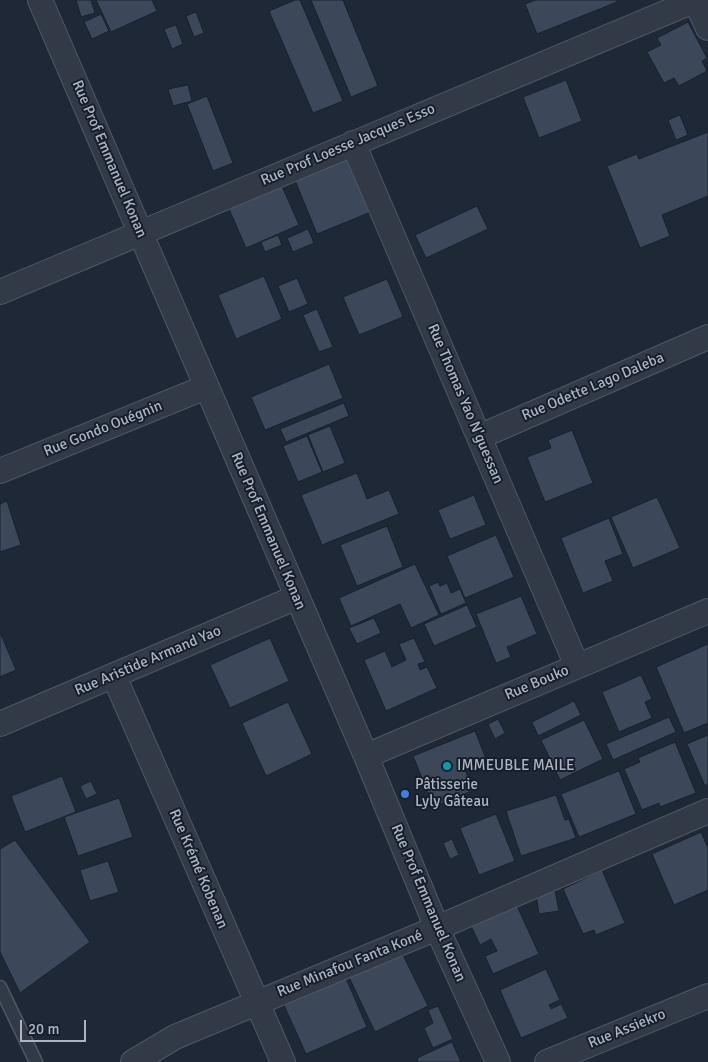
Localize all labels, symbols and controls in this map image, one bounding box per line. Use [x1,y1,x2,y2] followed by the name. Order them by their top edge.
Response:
[68,78,150,240] street label: Rue Prof Emmanuel Konan
[258,100,438,190] street label: Rue Prof Loesse Jacques Esso
[423,321,507,487] street label: Rue Thomas Yao N'guessan
[519,349,667,425] street label: Rue Odette Lago Daleba
[41,397,165,461] street label: Rue Gondo Ouégnin
[227,450,309,612] street label: Rue Prof Emmanuel Konan
[72,622,224,700] street label: Rue Aristide Armand Yao
[502,661,572,705] street label: Rue Bouko
[457,757,575,775] place label: IMMEUBLE MAILE
[441,760,453,772] marker: IMMEUBLE MAILE
[415,776,489,811] place label: Pâtisserie Lyly Gâteau
[399,788,411,800] marker: Pâtisserie Lyly Gâteau
[165,807,231,931] street label: Rue Krémé Kobenan
[387,822,469,984] street label: Rue Prof Emmanuel Konan
[275,927,425,1001] street label: Rue Minafou Fanta Koné
[586,1005,668,1053] street label: Rue Assiekro
[22,1010,89,1042] scale bar
[28,1020,59,1038] text: 20 m

